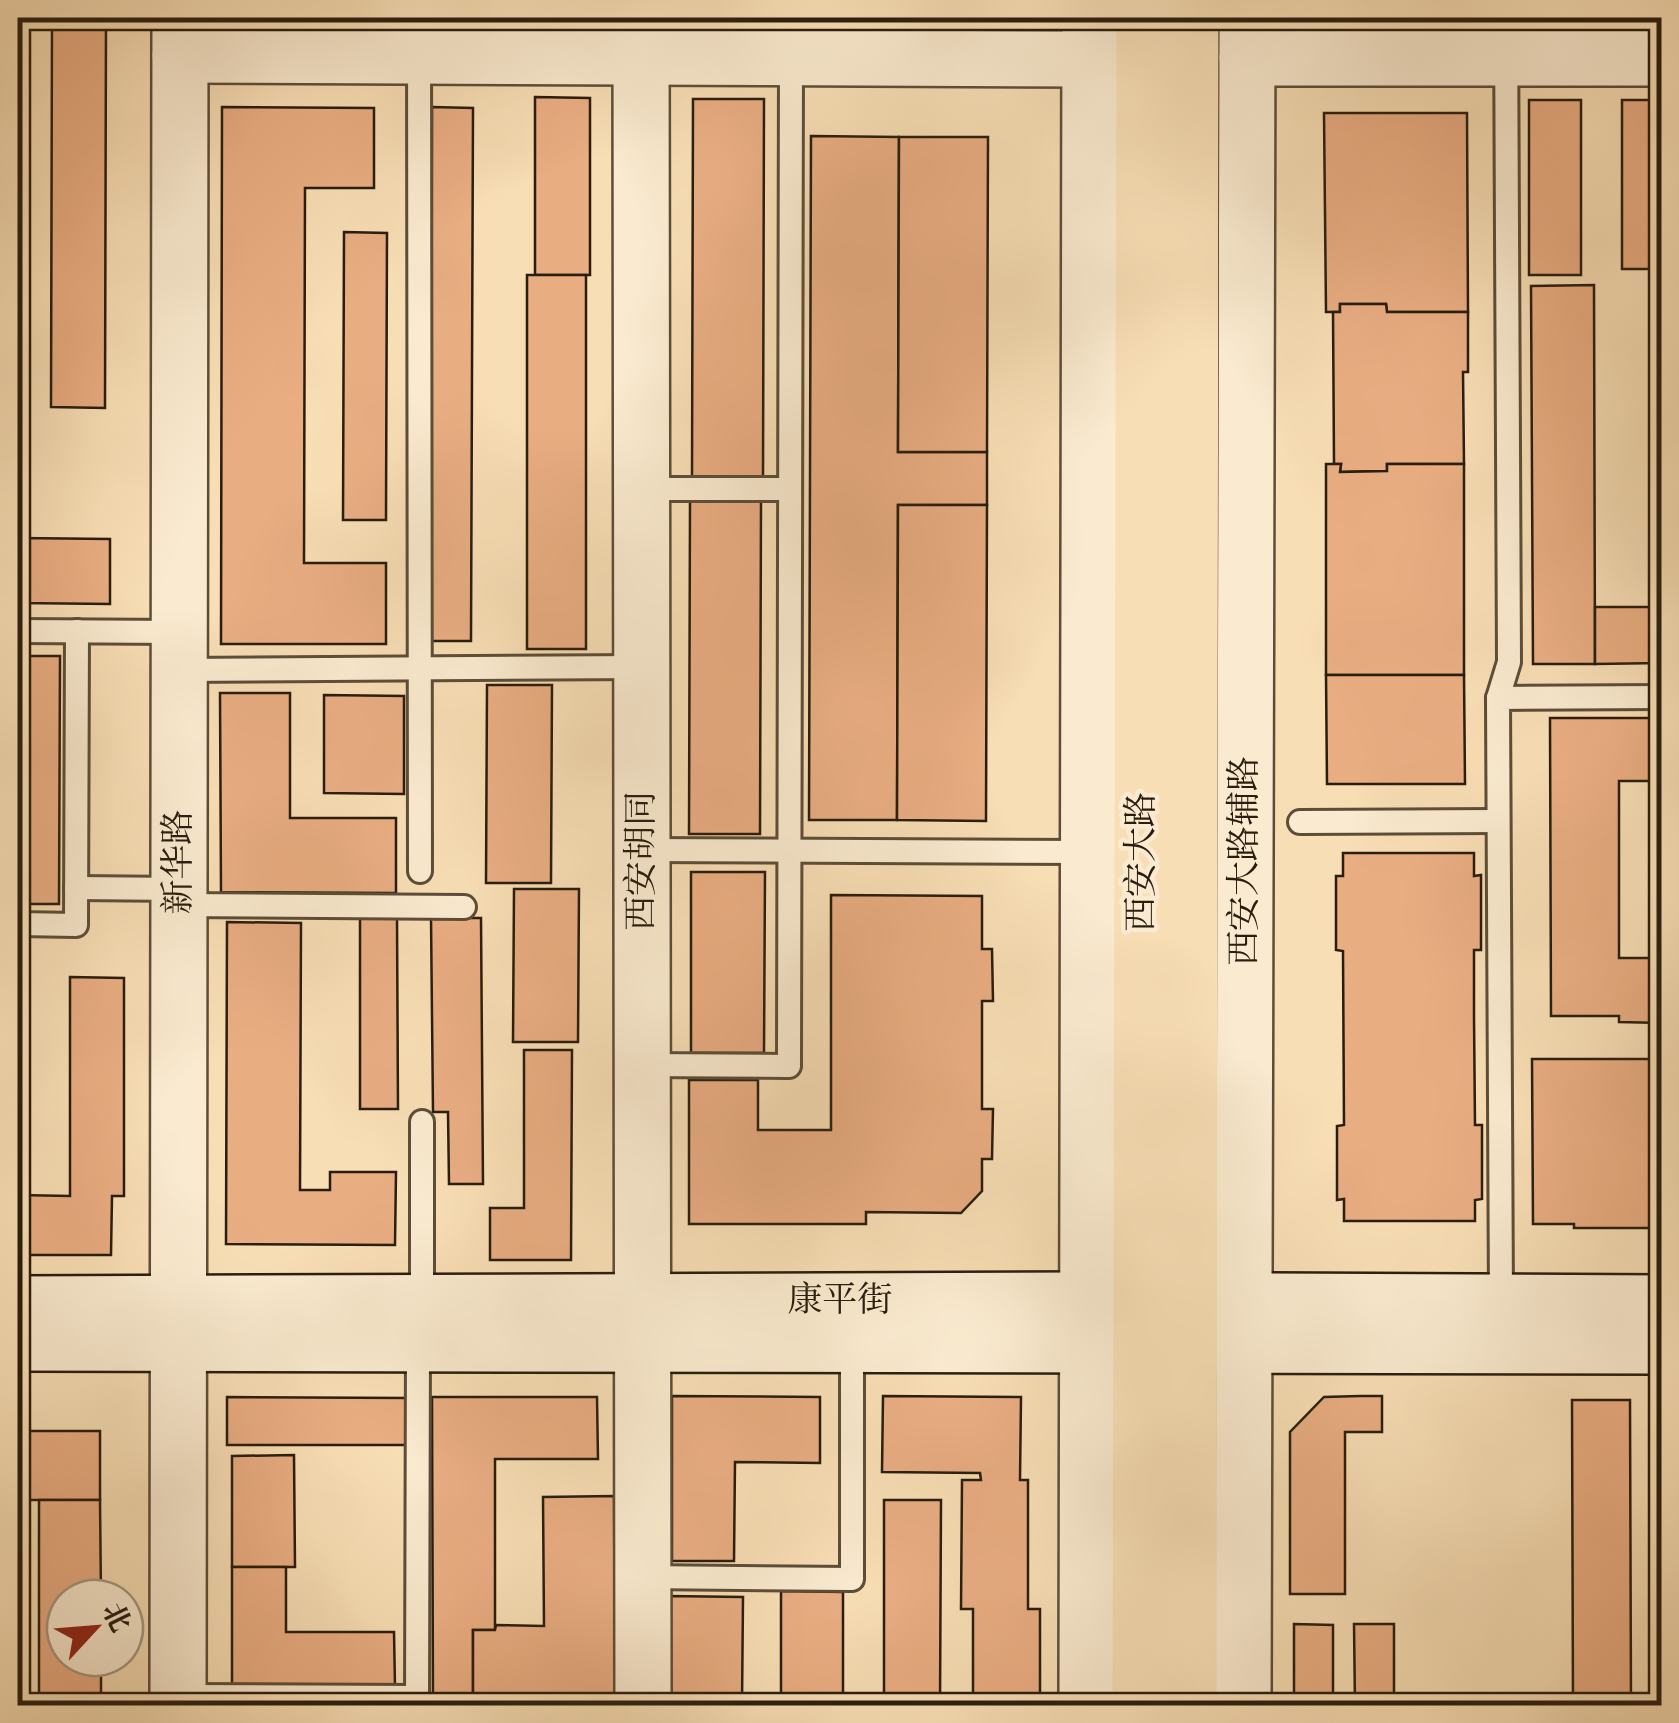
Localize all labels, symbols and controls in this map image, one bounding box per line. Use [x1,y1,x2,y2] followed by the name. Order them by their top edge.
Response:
[1223,756,1268,966] street label: 西安大路辅路
[620,791,665,931] street label: 西安胡同
[1120,792,1165,932] street label: 西安大路
[157,809,202,915] street label: 新华路
[787,1279,893,1324] street label: 康平街
[45,1578,145,1678] north arrow
[93,1598,137,1638] text: 北

